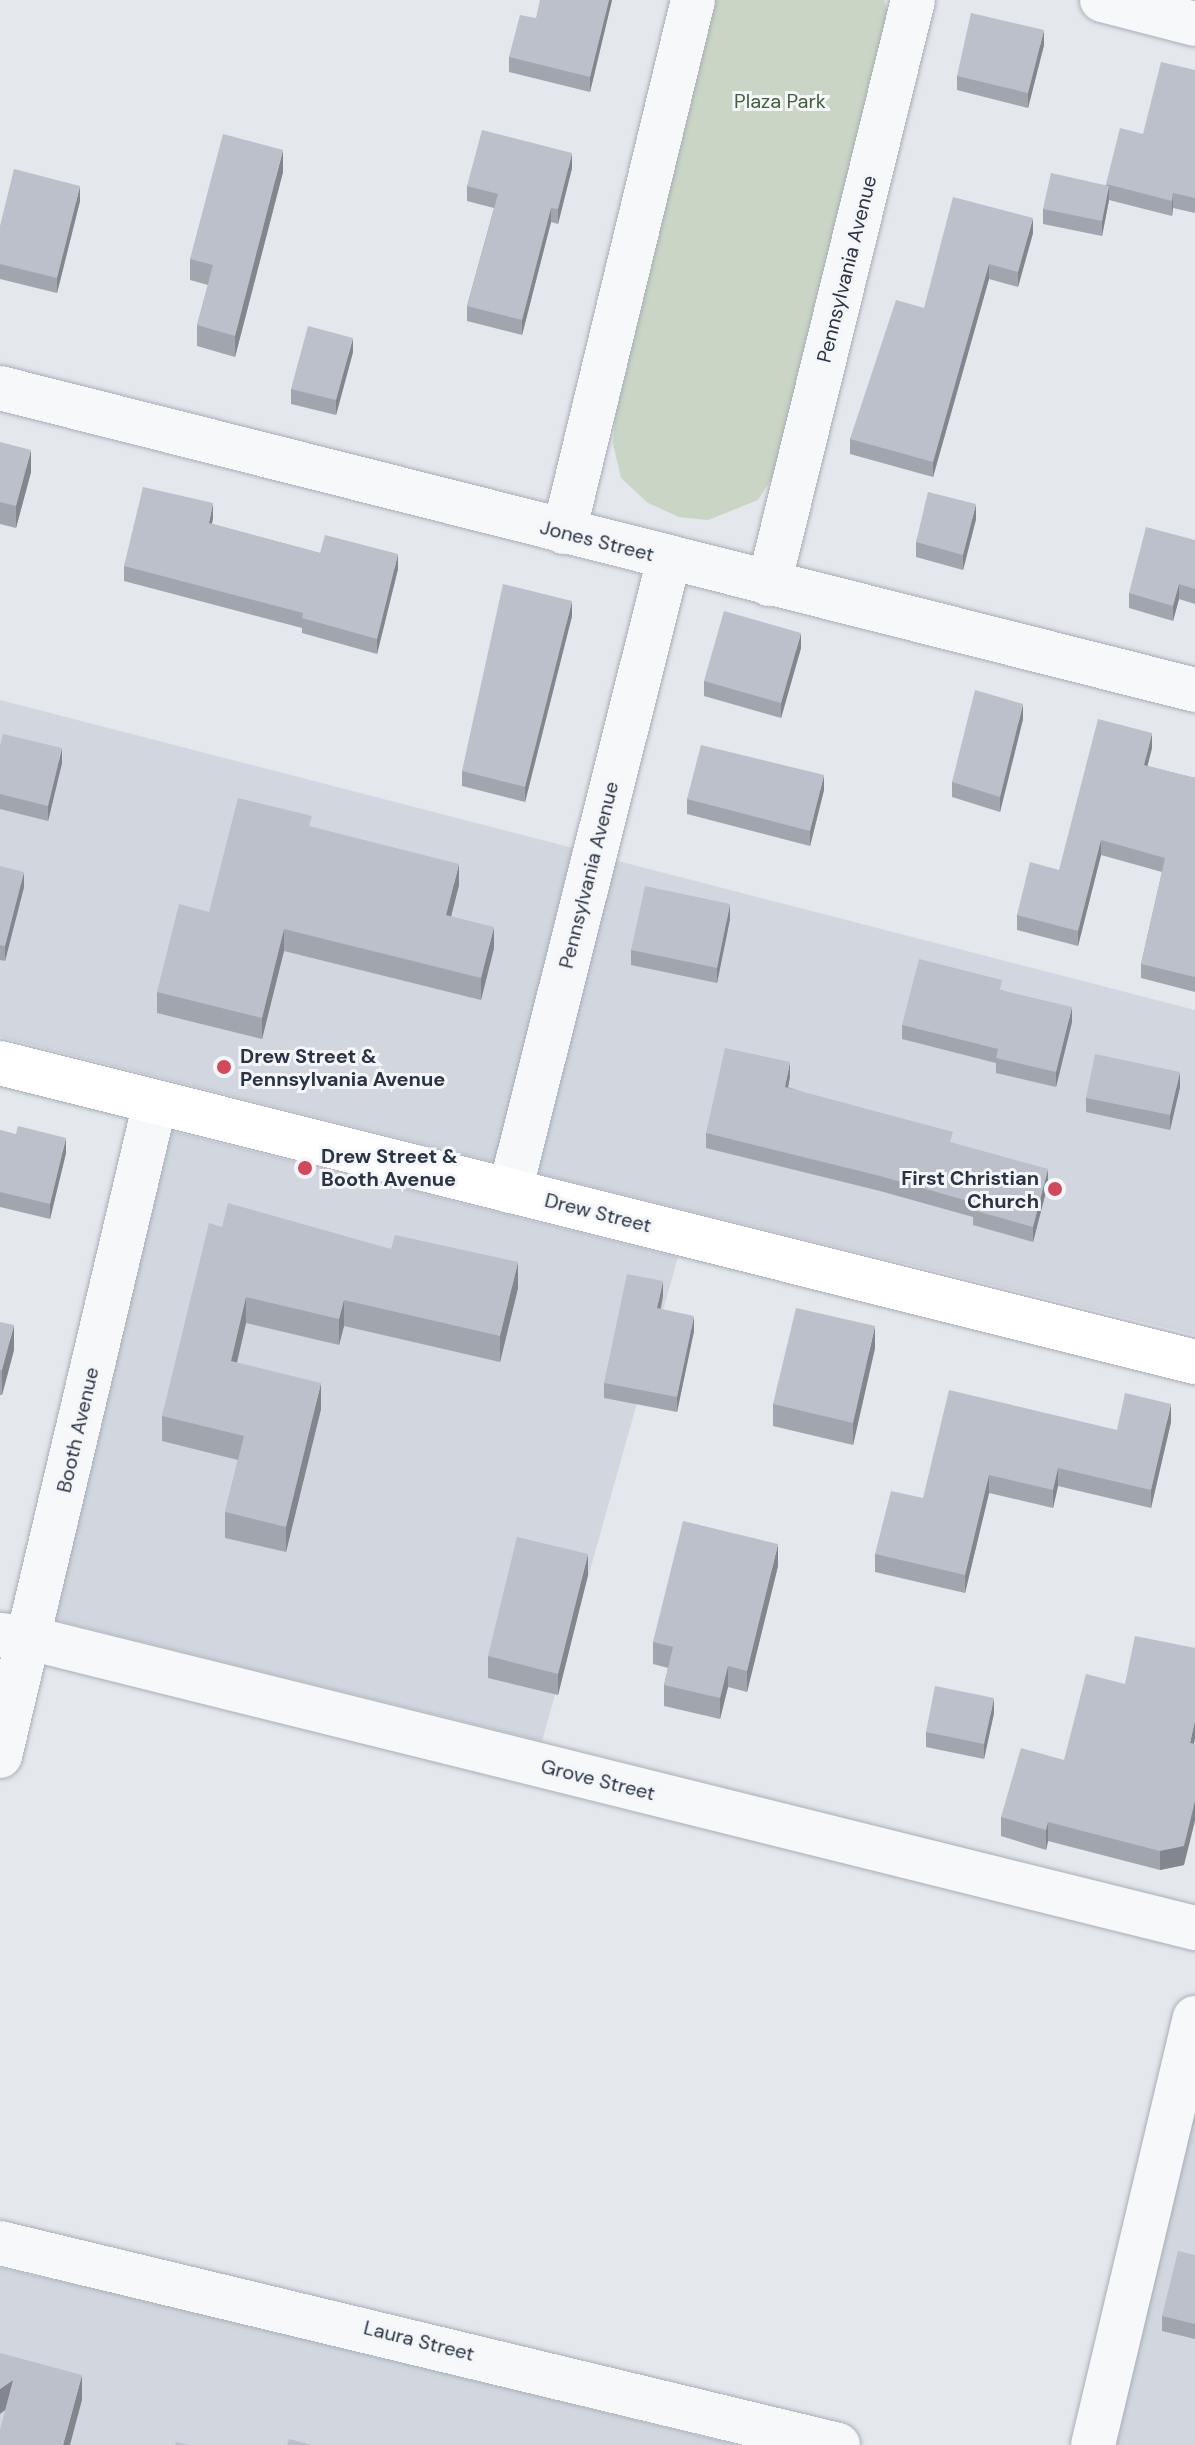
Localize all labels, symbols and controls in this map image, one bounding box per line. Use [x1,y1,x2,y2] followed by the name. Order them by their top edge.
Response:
[734,89,826,113] park label: Plaza Park
[812,173,882,365] street label: Pennsylvania Avenue
[537,515,657,567] street label: Jones Street
[554,779,624,971] street label: Pennsylvania Avenue
[240,1044,445,1091] place label: Drew Street & Pennsylvania Avenue
[215,1058,233,1076] marker: Drew Street & Pennsylvania Avenue
[321,1144,458,1191] place label: Drew Street & Booth Avenue
[296,1159,314,1177] marker: Drew Street & Booth Avenue
[901,1166,1039,1213] place label: First Christian Church
[1046,1180,1064,1198] marker: First Christian Church
[542,1188,654,1238] street label: Drew Street
[52,1365,104,1495] street label: Booth Avenue
[538,1754,658,1806] street label: Grove Street
[361,2316,477,2366] street label: Laura Street

